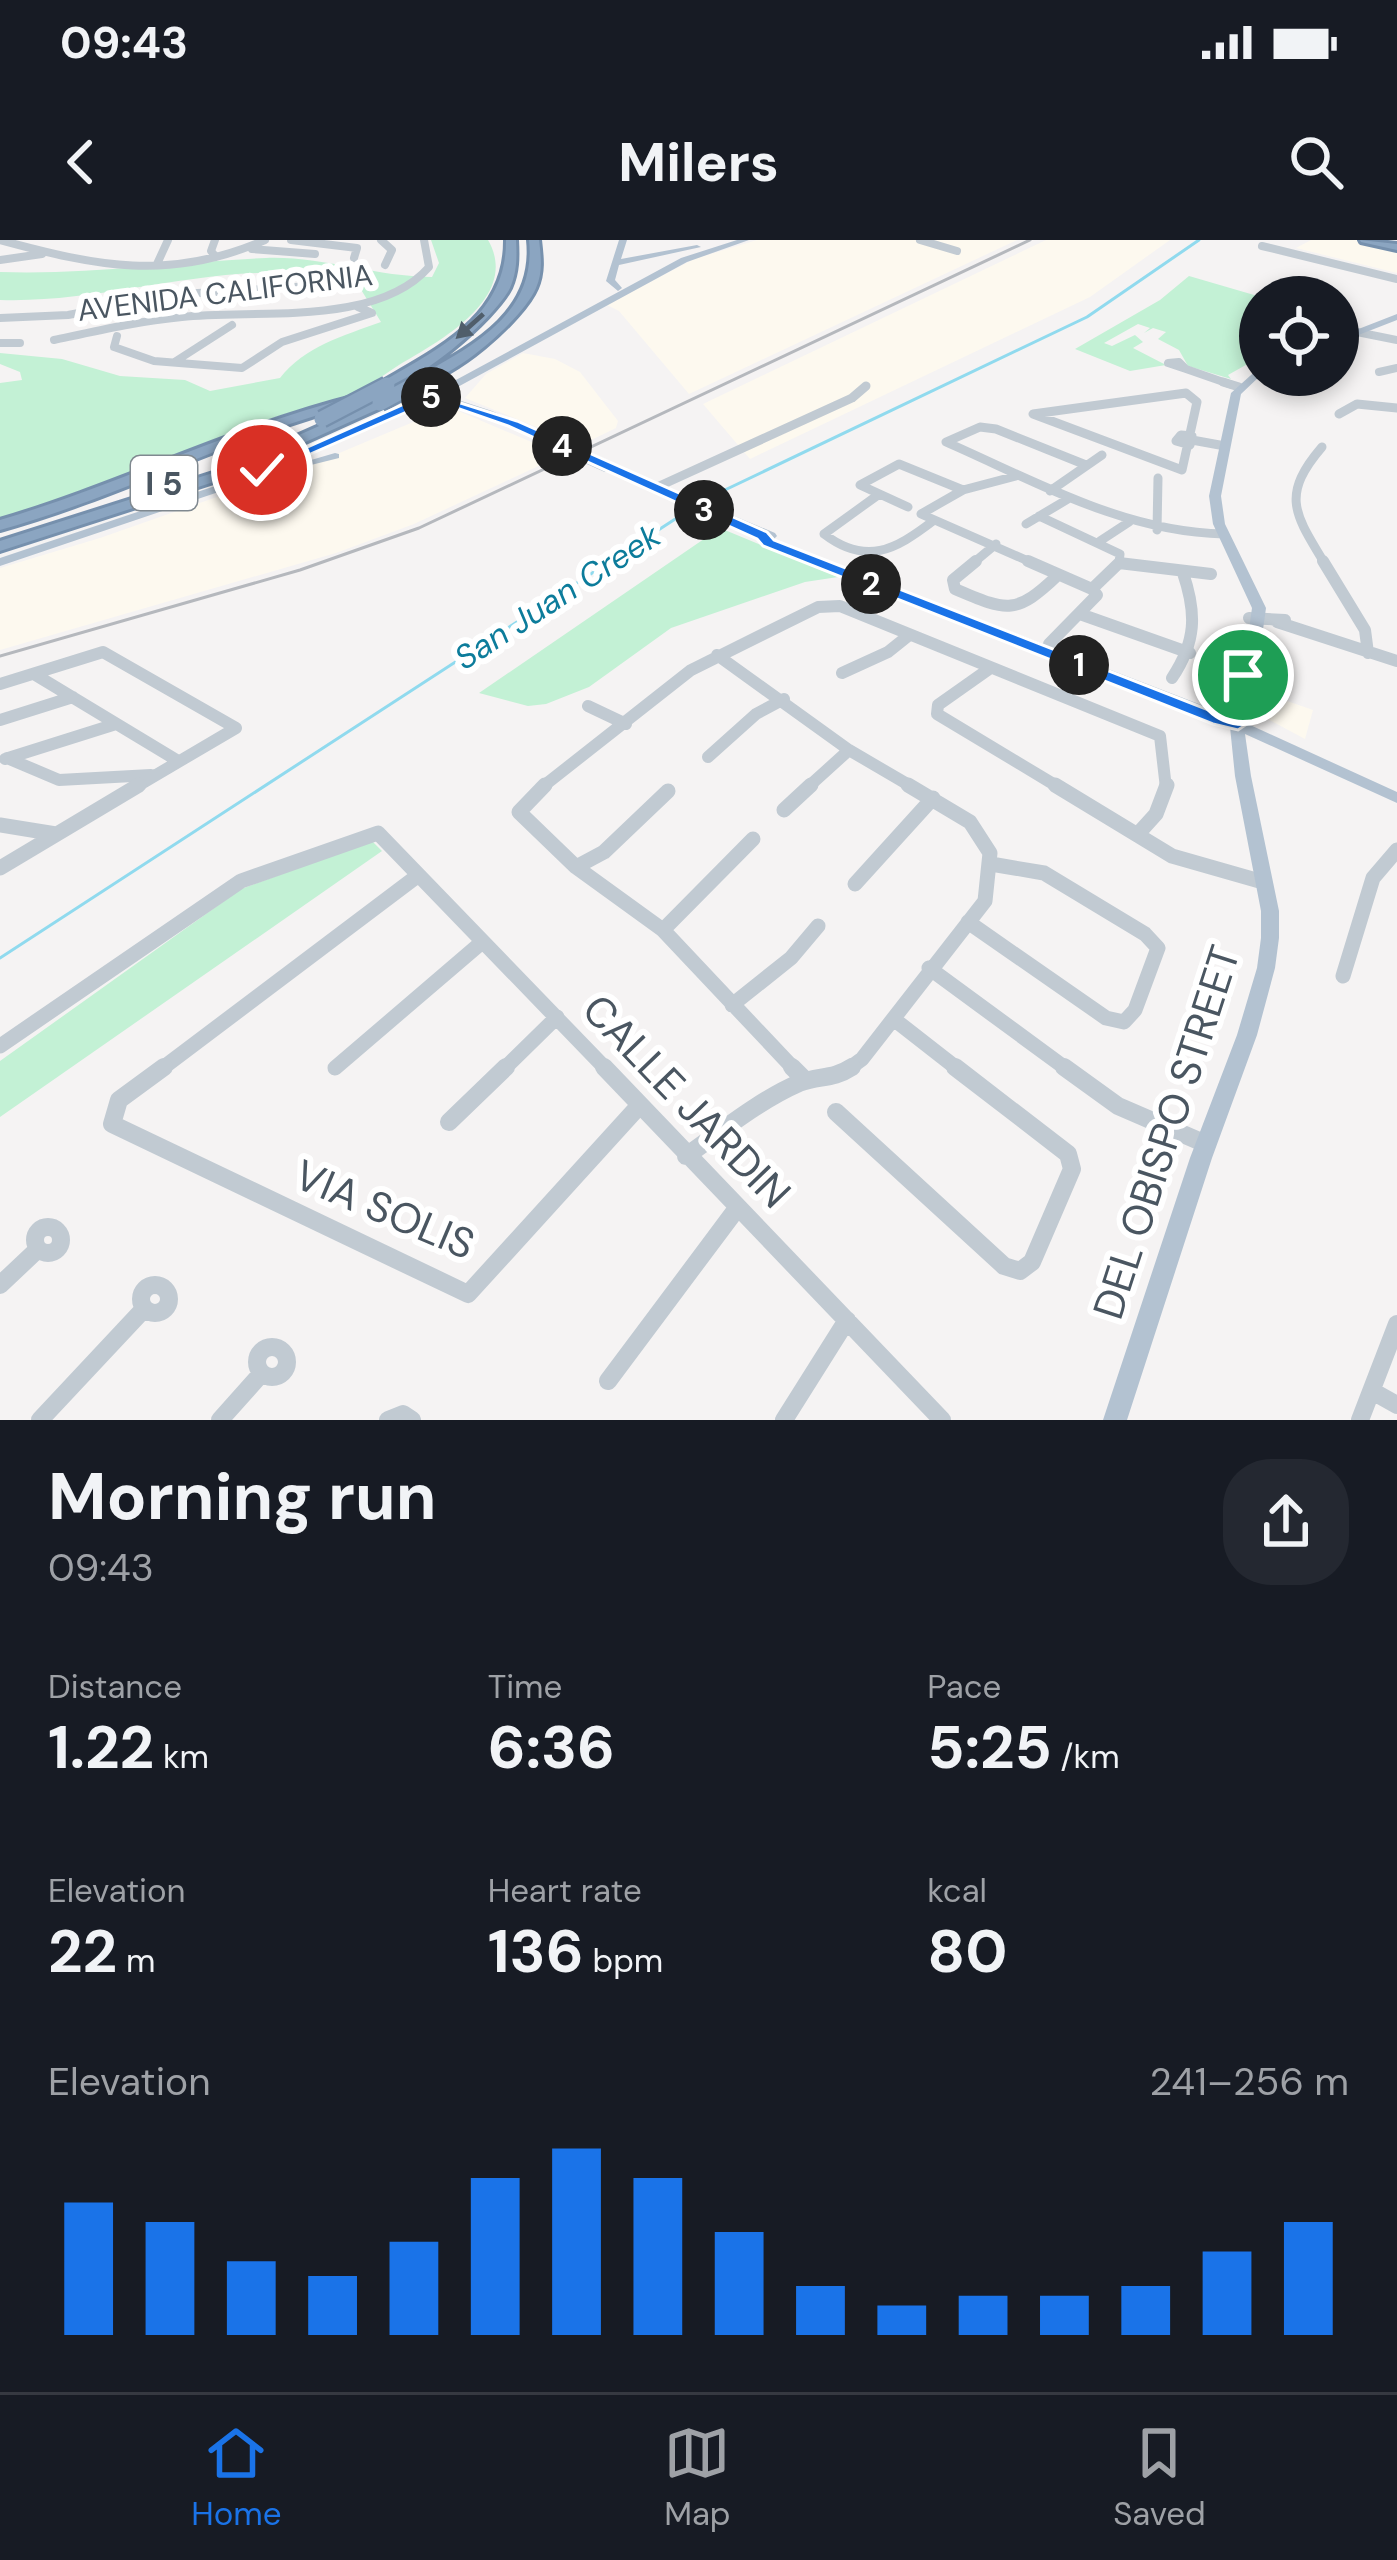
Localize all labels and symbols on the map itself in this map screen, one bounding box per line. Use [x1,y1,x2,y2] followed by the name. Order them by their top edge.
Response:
[75,255,375,330] street label: AVENIDA CALIFORNIA
[455,312,485,339] one-way arrow
[401,367,461,427] pin: 5
[532,416,592,476] pin: 4
[211,419,313,521] pin
[131,456,197,510] road number: I 5
[674,480,734,540] pin: 3
[446,514,669,679] water label: San Juan Creek
[841,554,901,614] pin: 2
[1192,624,1294,726] pin
[1049,635,1109,695] pin: 1
[1080,939,1253,1326] street label: DEL OBISPO STREET
[571,983,803,1220] street label: CALLE JARDIN
[287,1147,483,1272] street label: VIA SOLIS

